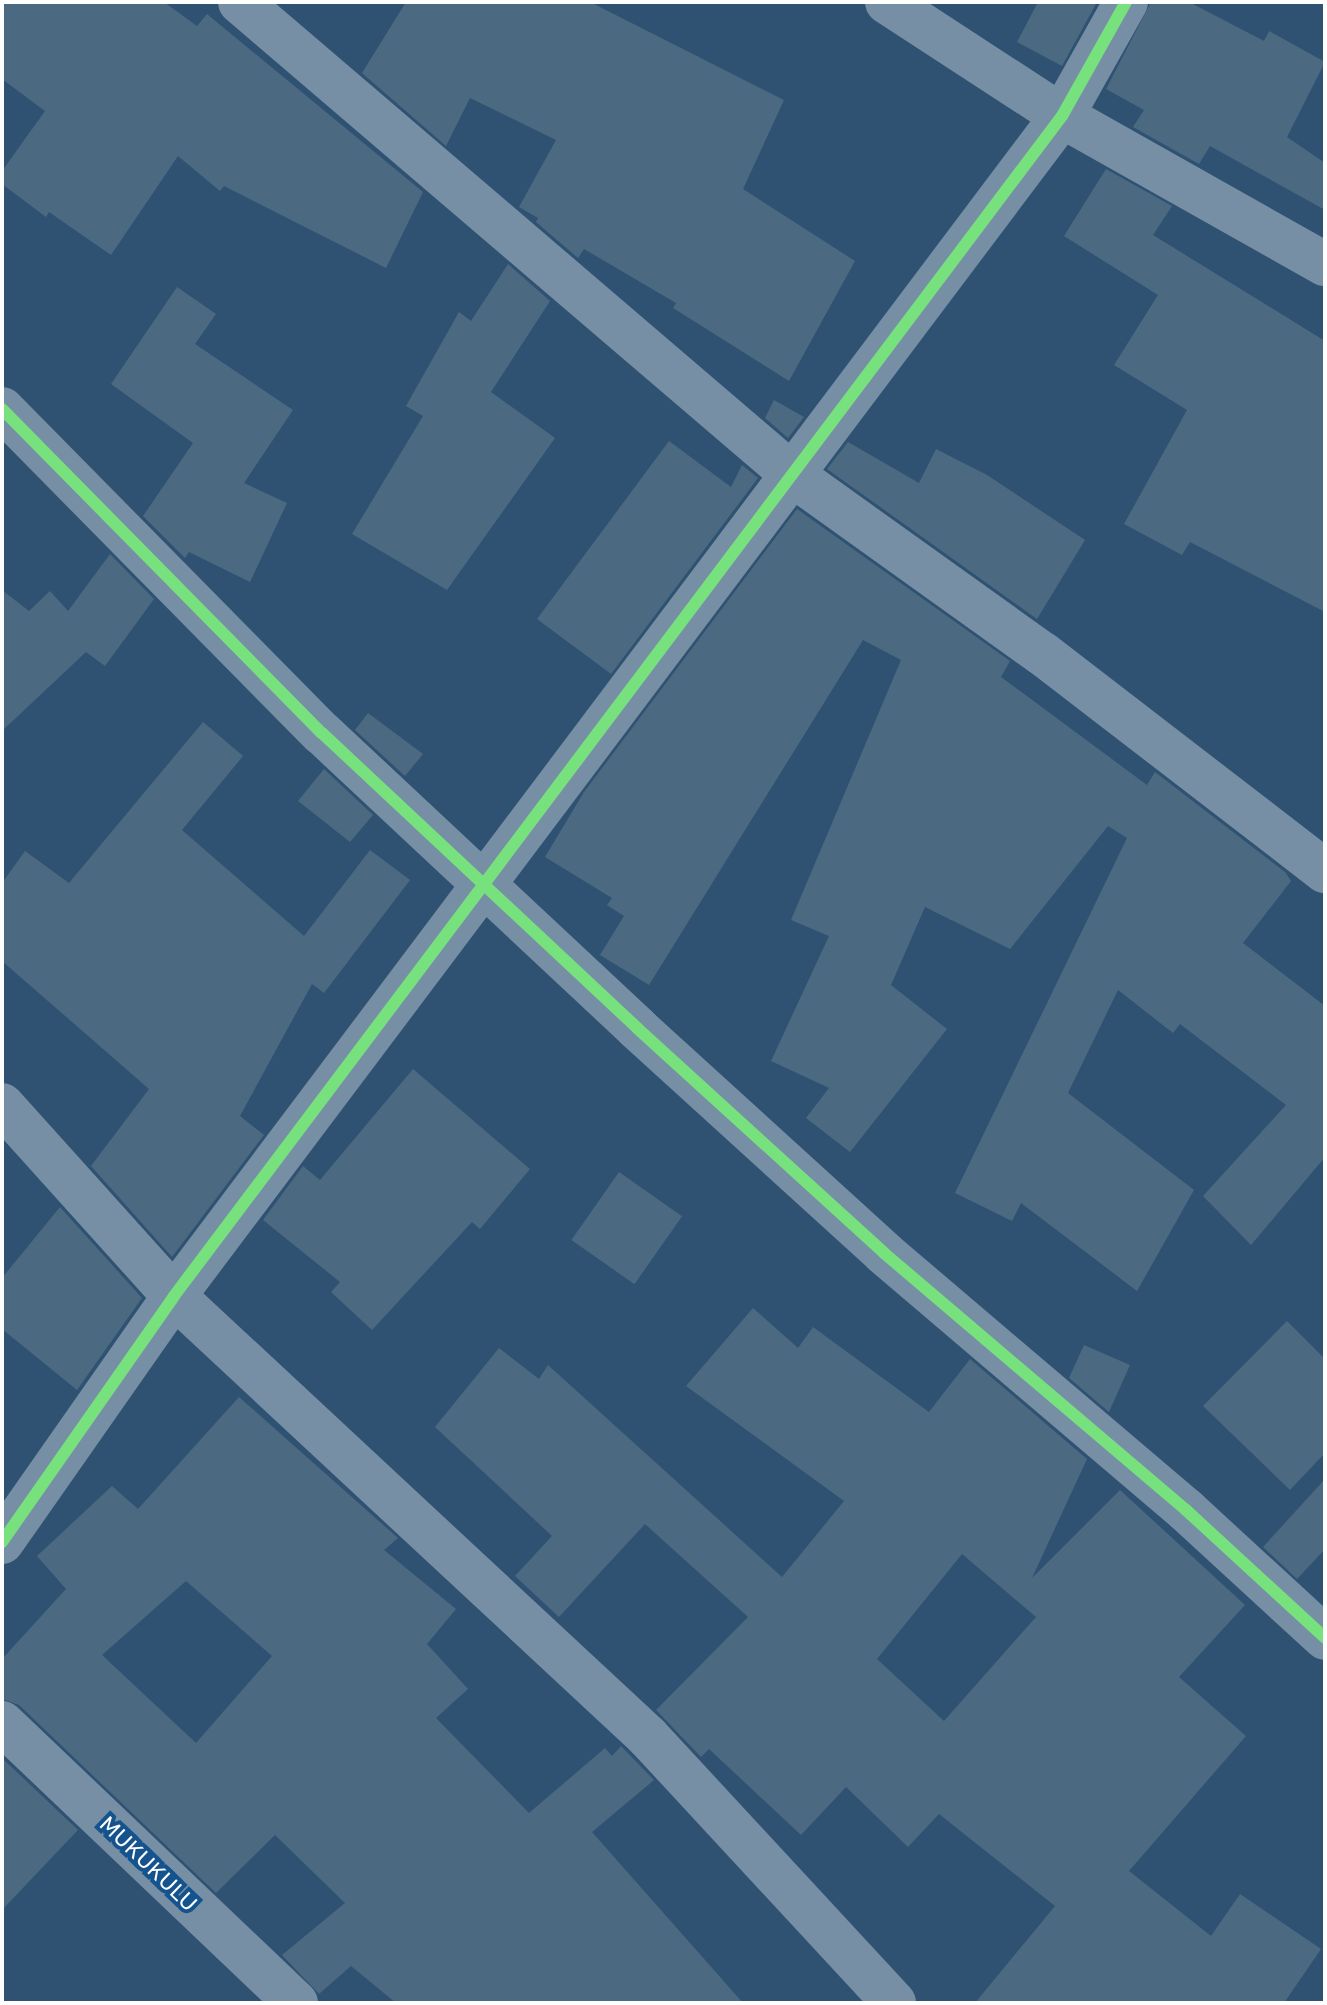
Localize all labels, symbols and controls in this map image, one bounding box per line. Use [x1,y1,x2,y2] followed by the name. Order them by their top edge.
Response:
[95,1810,203,1916] street label: MUKUKULU

